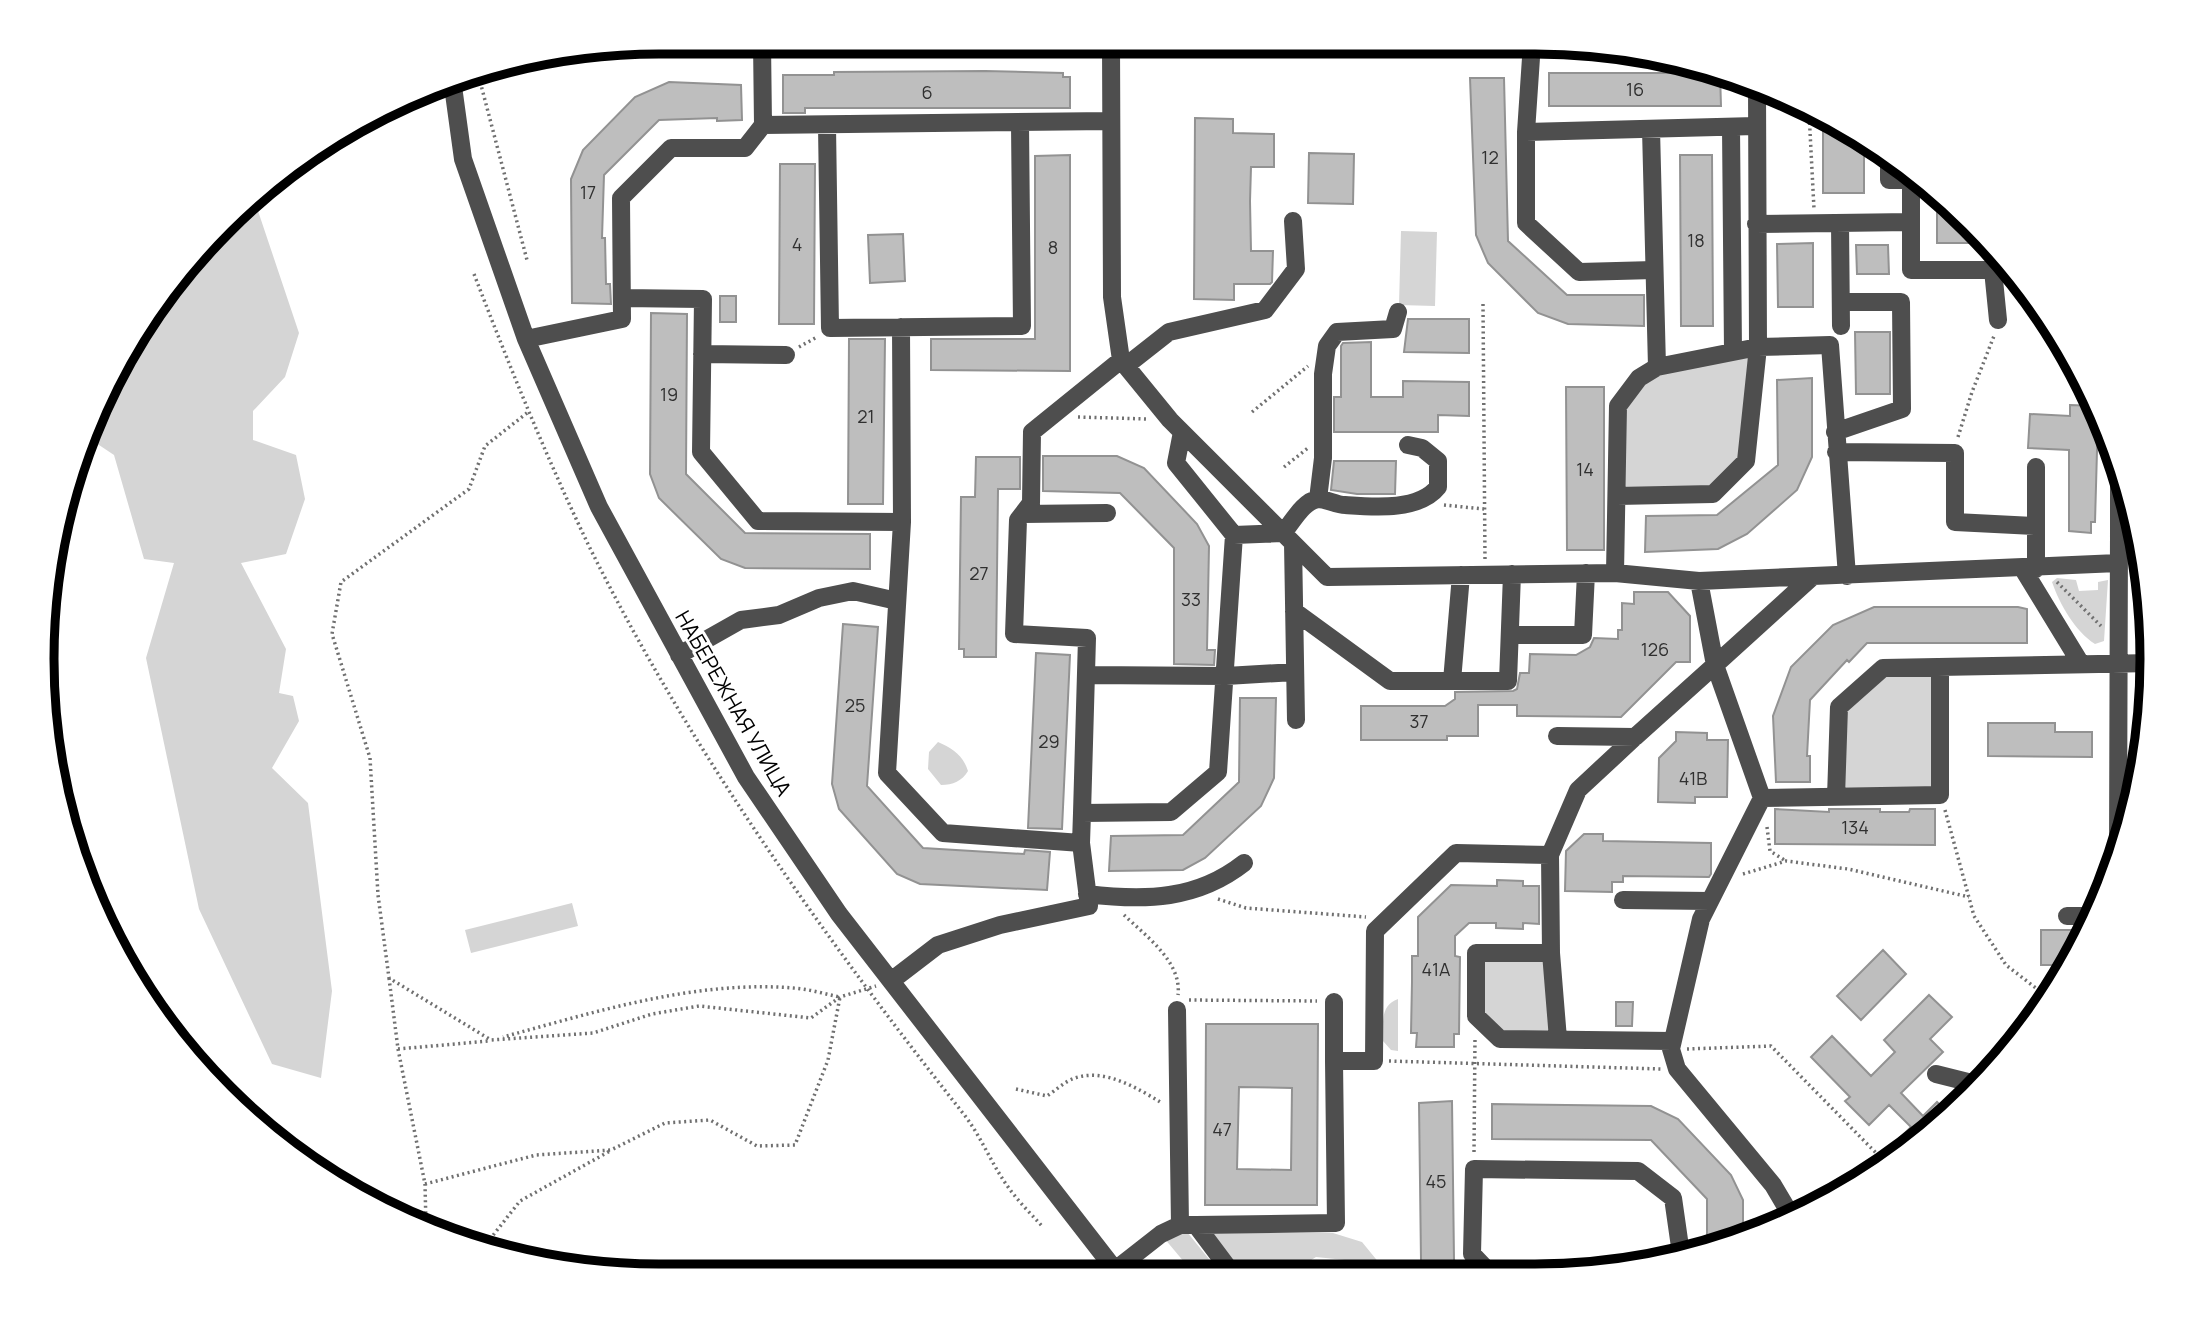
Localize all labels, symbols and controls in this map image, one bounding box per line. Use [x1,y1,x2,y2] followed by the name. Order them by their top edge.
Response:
[1626,77,1644,101] house number: 16
[921,80,933,104] house number: 6
[1481,145,1499,169] house number: 12
[580,180,596,204] house number: 17
[1687,228,1705,252] house number: 18
[792,232,802,256] house number: 4
[1048,235,1058,259] house number: 8
[660,382,678,406] house number: 19
[857,404,875,428] house number: 21
[1576,457,1594,481] house number: 14
[969,561,989,585] house number: 27
[1181,587,1201,611] house number: 33
[669,605,799,801] street label: НАБЕРЕЖНАЯ УЛИЦА
[1641,637,1669,661] house number: 126
[845,693,865,717] house number: 25
[1410,709,1429,733] house number: 37
[1038,729,1060,753] house number: 29
[1679,766,1707,790] house number: 41В
[1841,815,1869,839] house number: 134
[1421,957,1451,981] house number: 41А
[1212,1117,1232,1141] house number: 47
[1425,1169,1447,1193] house number: 45

